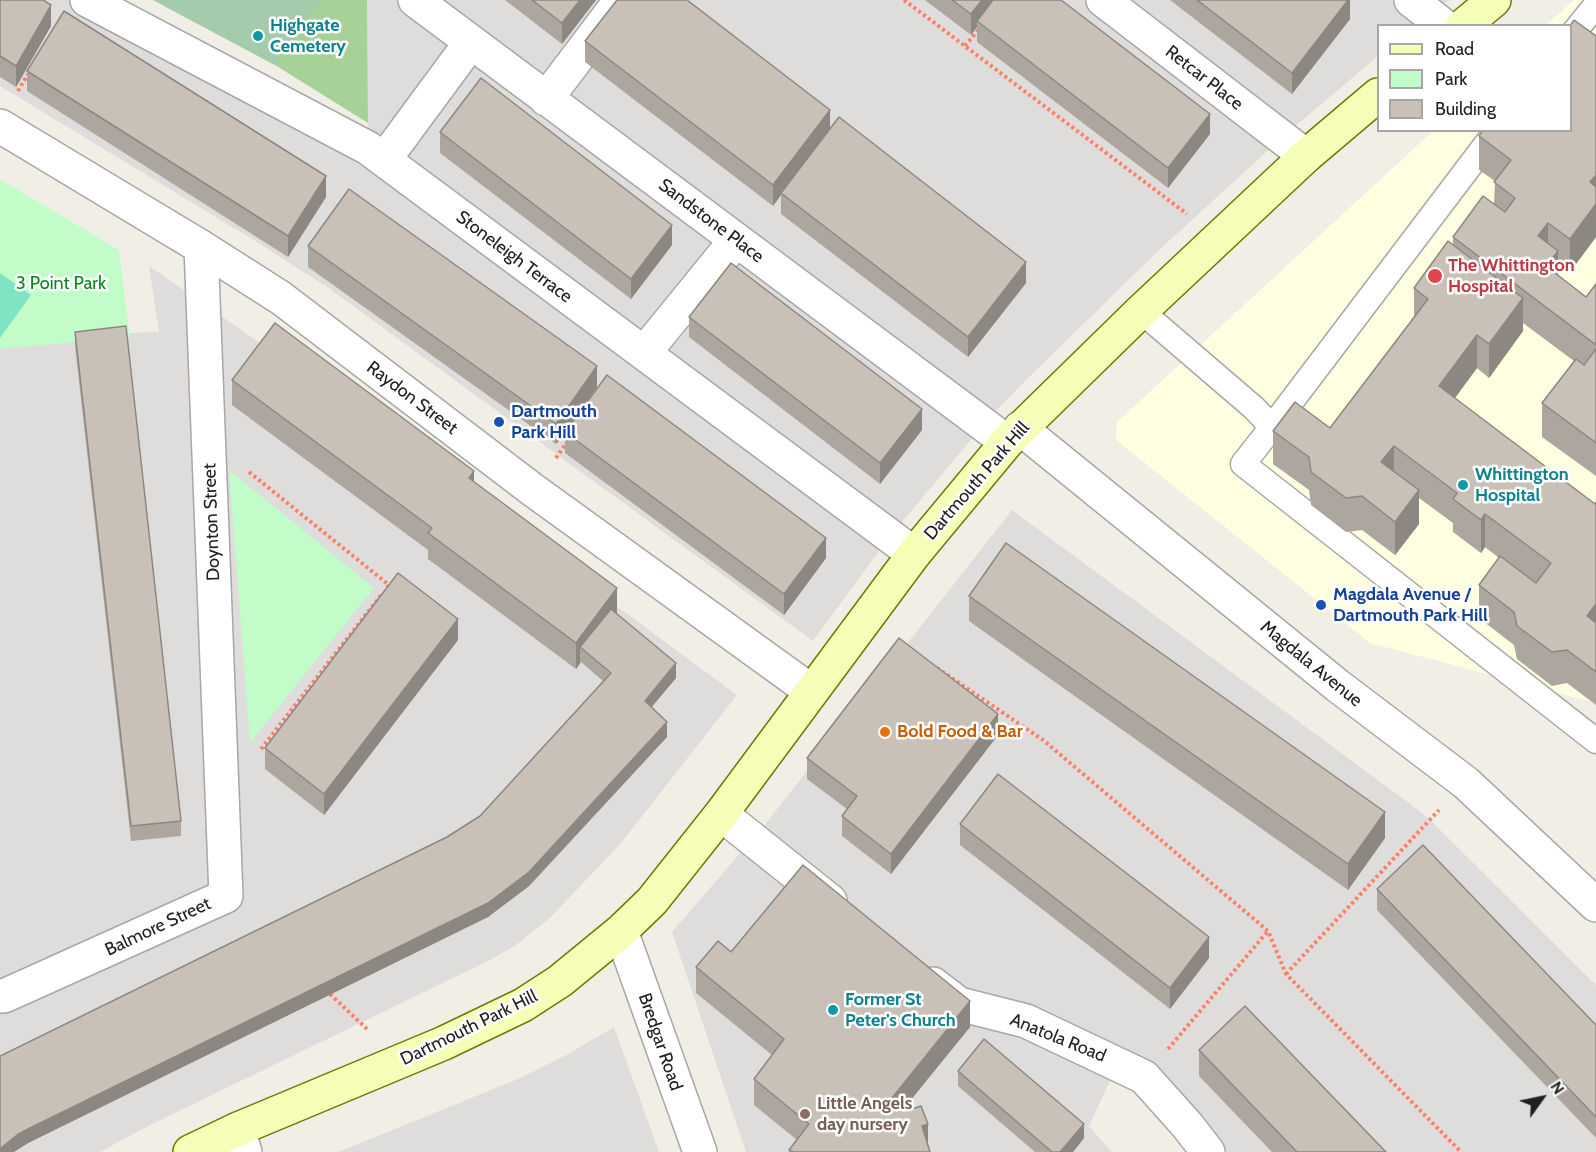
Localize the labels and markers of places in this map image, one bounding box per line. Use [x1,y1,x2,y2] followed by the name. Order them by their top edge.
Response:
[270,15,346,57] place label: Highgate Cemetery
[251,29,265,43] marker: Highgate Cemetery
[1448,255,1575,298] place label: The Whittington Hospital
[1426,267,1444,285] marker: The Whittington Hospital
[511,401,597,444] place label: Dartmouth Park Hill
[492,415,506,429] marker: Dartmouth Park Hill
[1475,464,1569,506] place label: Whittington Hospital
[1456,478,1470,492] marker: Whittington Hospital
[1333,584,1488,626] place label: Magdala Avenue / Dartmouth Park Hill
[1314,598,1328,612] marker: Magdala Avenue / Dartmouth Park Hill
[897,721,1023,743] place label: Bold Food & Bar
[878,725,892,739] marker: Bold Food & Bar
[845,989,956,1032] place label: Former St Peter's Church
[826,1003,840,1017] marker: Former St Peter's Church
[817,1093,912,1136] place label: Little Angels day nursery
[798,1107,812,1121] marker: Little Angels day nursery

